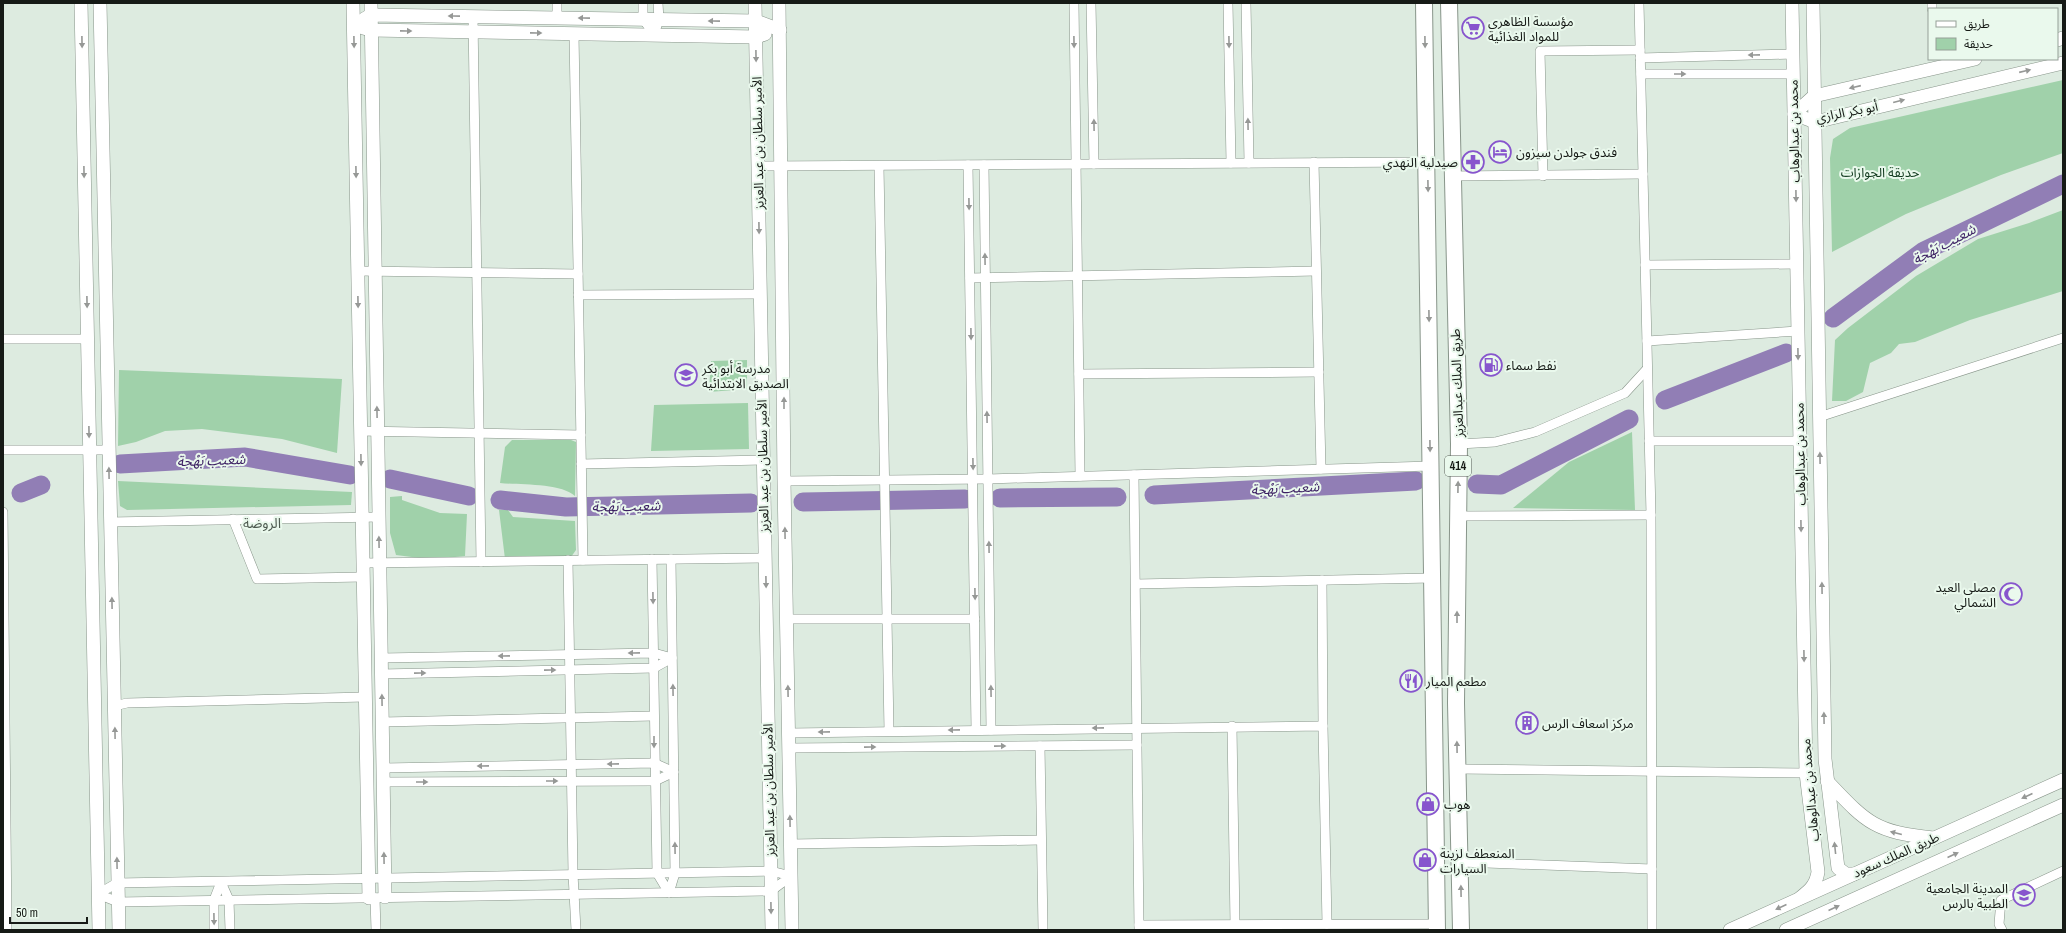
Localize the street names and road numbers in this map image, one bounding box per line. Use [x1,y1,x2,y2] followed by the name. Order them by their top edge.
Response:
[748,76,768,211] street label: الأمير سلطان بن عبد العزيز
[1785,79,1803,183] street label: محمد بن عبدالوهاب
[1814,98,1880,128] street label: أبو بكر الرازي
[1447,328,1467,439] street label: طريق الملك عبدالعزيز
[753,399,773,534] street label: الأمير سلطان بن عبد العزيز
[1791,402,1809,506] street label: محمد بن عبدالوهاب
[1445,456,1471,476] road number: 414
[759,723,779,858] street label: الأمير سلطان بن عبد العزيز
[1797,738,1823,842] street label: محمد بن عبدالوهاب
[1850,828,1942,882] street label: طريق الملك سعود

